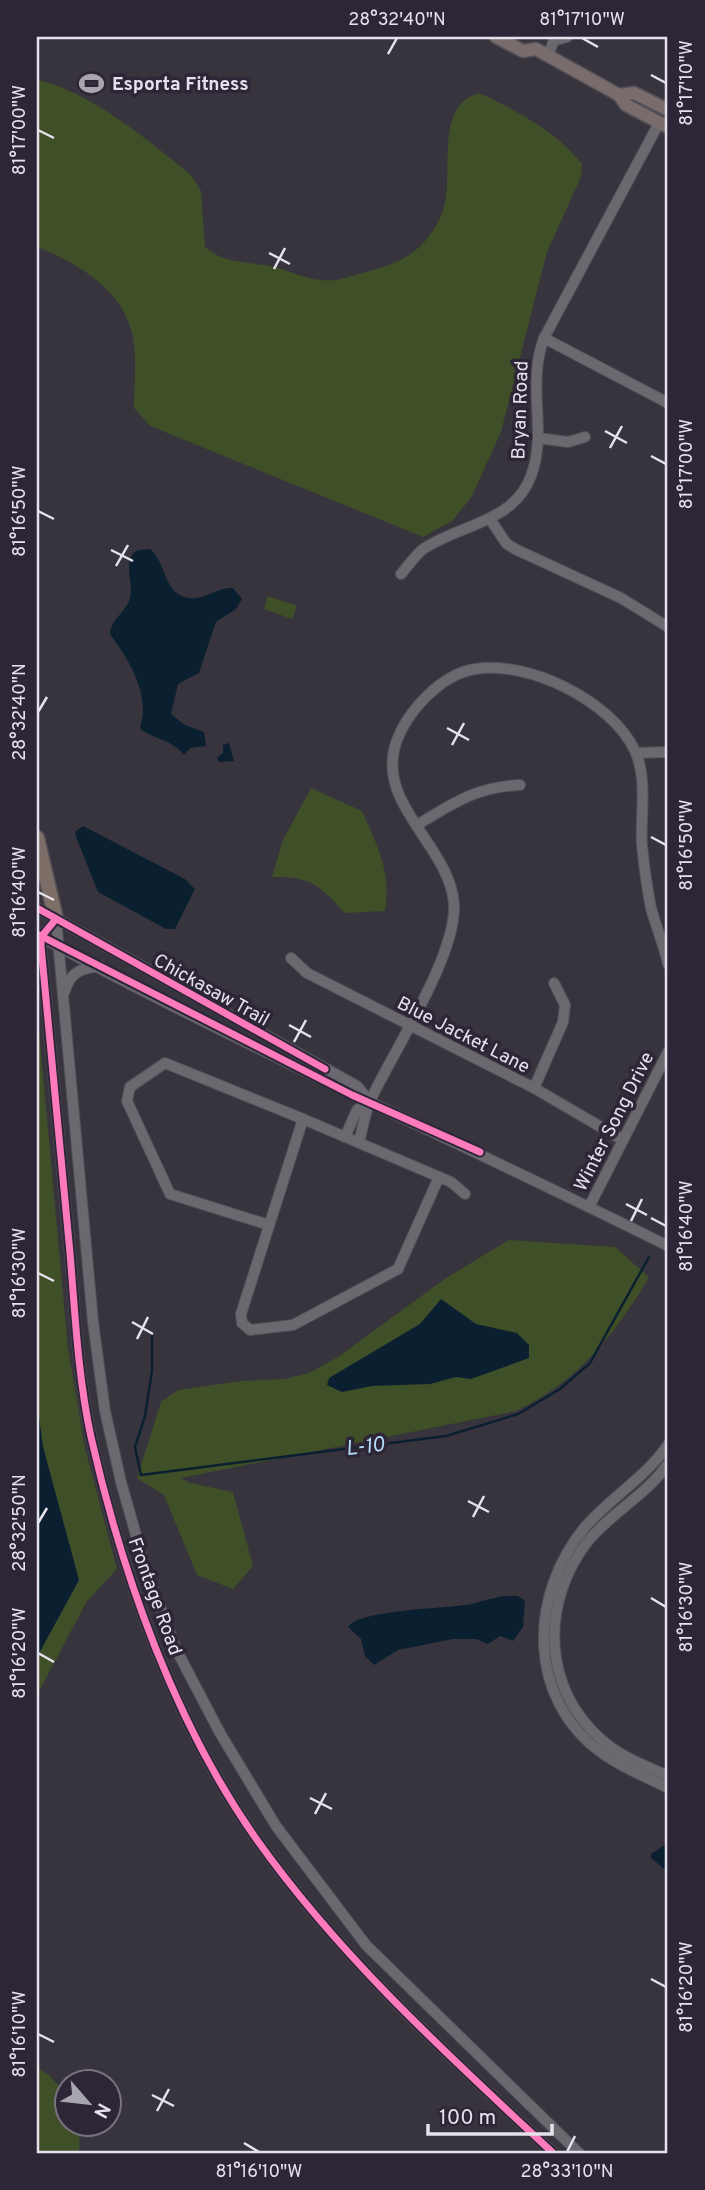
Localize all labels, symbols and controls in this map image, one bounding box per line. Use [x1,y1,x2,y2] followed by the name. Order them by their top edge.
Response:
[348,9,446,32] text: 28°32'40"N
[539,9,625,32] text: 81°17'10"W
[676,40,699,126] text: 81°17'10"W
[78,69,106,97] sports icon: Esporta Fitness
[112,73,249,97] place label: Esporta Fitness
[9,85,32,175] text: 81°17'00"W
[507,360,535,460] street label: Bryan Road
[676,419,699,509] text: 81°17'00"W
[9,465,32,557] text: 81°16'50"W
[9,663,32,761] text: 28°32'40"N
[676,799,699,891] text: 81°16'50"W
[9,846,32,938] text: 81°16'40"W
[149,949,273,1033] street label: Chickasaw Trail
[393,992,534,1080] street label: Blue Jacket Lane
[569,1048,660,1196] street label: Winter Song Drive
[676,1180,699,1272] text: 81°16'40"W
[9,1228,32,1318] text: 81°16'30"W
[344,1432,386,1463] water label: L-10
[9,1474,32,1572] text: 28°32'50"N
[122,1534,187,1659] street label: Frontage Road
[676,1562,699,1652] text: 81°16'30"W
[9,1607,32,1699] text: 81°16'20"W
[676,1941,699,2033] text: 81°16'20"W
[9,1991,32,2078] text: 81°16'10"W
[52,2068,122,2138] north arrow
[428,2092,553,2136] scale bar
[87,2098,115,2122] text: N
[439,2105,496,2132] text: 100 m
[216,2161,303,2184] text: 81°16'10"W
[520,2161,614,2184] text: 28°33'10"N

